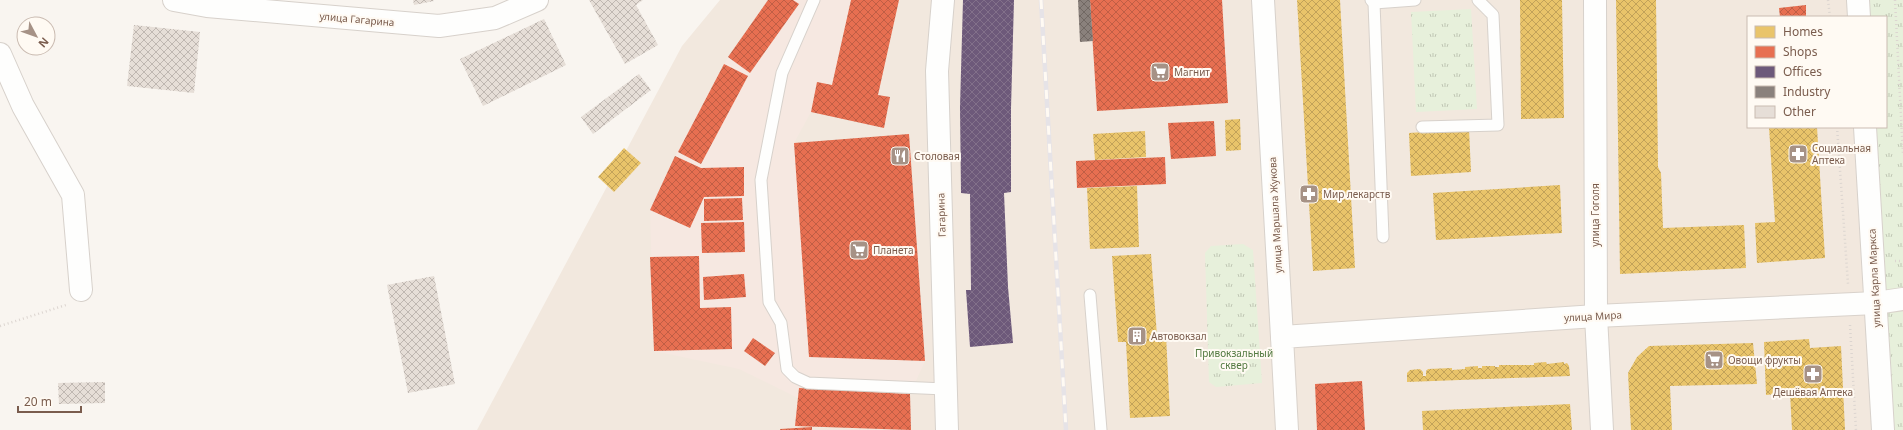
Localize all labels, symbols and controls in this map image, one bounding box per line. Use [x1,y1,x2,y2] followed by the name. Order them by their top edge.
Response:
[319,9,395,29] street label: улица Гагарина
[16,16,56,56] north arrow
[1747,16,1887,128] legend
[1783,23,1823,40] text: Homes
[35,35,53,51] text: N
[1783,43,1818,60] text: Shops
[1149,61,1171,83] supermarket icon: Магнит
[1783,63,1822,80] text: Offices
[1174,65,1210,79] place label: Магнит
[1783,83,1831,100] text: Industry
[1783,103,1816,120] text: Other
[1812,141,1871,167] place label: Социальная Аптека
[1787,143,1809,165] pharmacy icon: Социальная Аптека
[889,145,911,167] restaurant icon: Столовая
[914,149,960,163] place label: Столовая
[1265,156,1285,274] street label: улица Маршала Жукова
[1298,183,1320,205] pharmacy icon: Мир лекарств
[1588,183,1602,247] street label: улица Гоголя
[1323,187,1391,201] place label: Мир лекарств
[933,193,949,237] street label: Гагарина
[1864,228,1884,328] street label: улица Карла Маркса
[848,239,870,261] supermarket icon: Планета
[873,243,914,257] place label: Планета
[1564,307,1622,325] street label: улица Мира
[1126,325,1148,347] building icon: Автовокзал
[1151,329,1207,343] place label: Автовокзал
[1195,346,1273,372] park label: Привокзальный сквер
[1703,349,1725,371] supermarket icon: Овощи фрукты
[1728,353,1801,367] place label: Овощи фрукты
[1802,363,1824,385] pharmacy icon: Дешёвая Аптека
[1773,385,1853,399] place label: Дешёвая Аптека
[18,388,81,414] scale bar
[24,393,52,410] text: 20 m

